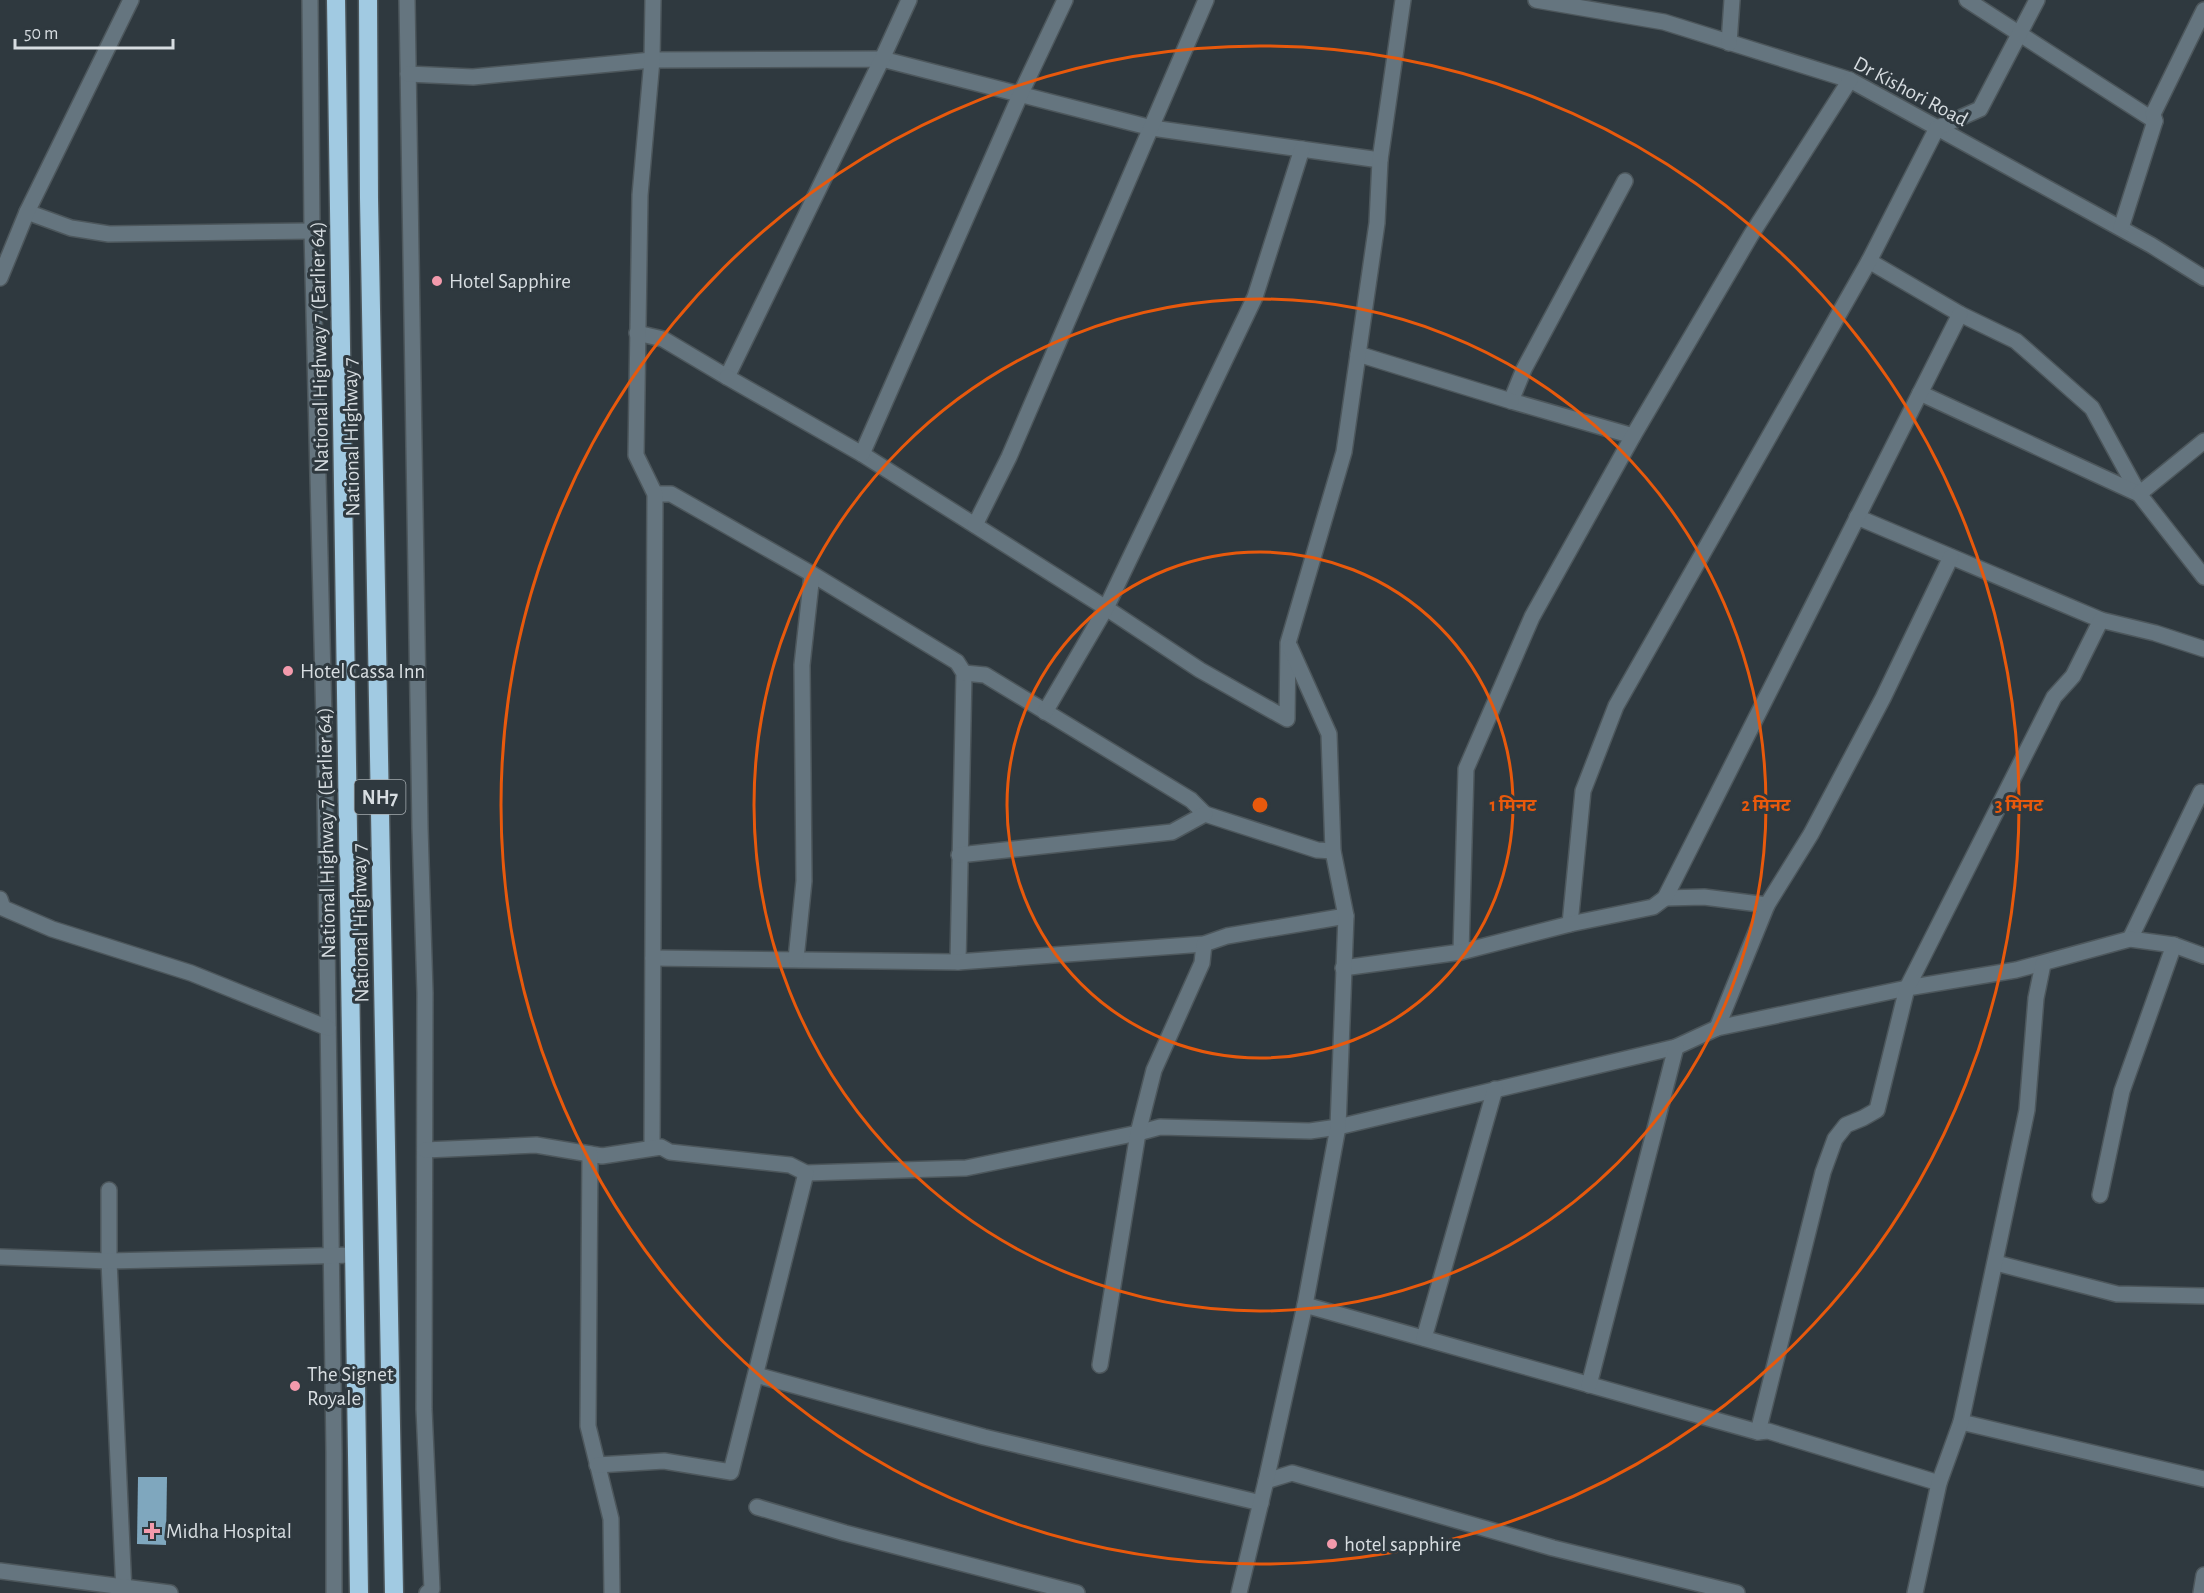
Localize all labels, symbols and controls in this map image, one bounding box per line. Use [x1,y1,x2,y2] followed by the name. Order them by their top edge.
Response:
[15,12,172,50] scale bar
[24,25,58,43] text: 50 m
[1850,53,1972,130] street label: Dr Kishori Road
[307,221,332,473] street label: National Highway 7 (Earlier 64)
[449,271,571,292] place label: Hotel Sapphire
[430,274,444,288] marker: Hotel Sapphire
[340,357,363,517] street label: National Highway 7
[300,661,425,682] place label: Hotel Cassa Inn
[281,664,295,678] marker: Hotel Cassa Inn
[314,707,339,959] street label: National Highway 7 (Earlier 64)
[354,780,406,814] road number: NH7
[1250,795,1270,815] centre of rings
[1490,795,1537,815] text: 1 मिनट
[1742,795,1791,815] text: 2 मिनट
[1995,795,2043,815] text: 3 मिनट
[349,843,372,1003] street label: National Highway 7
[307,1364,394,1409] place label: The Signet Royale
[288,1379,302,1393] marker: The Signet Royale
[166,1521,292,1542] place label: Midha Hospital
[143,1522,161,1540] marker: Midha Hospital
[1344,1534,1461,1555] place label: hotel sapphire
[1325,1537,1339,1551] marker: hotel sapphire

